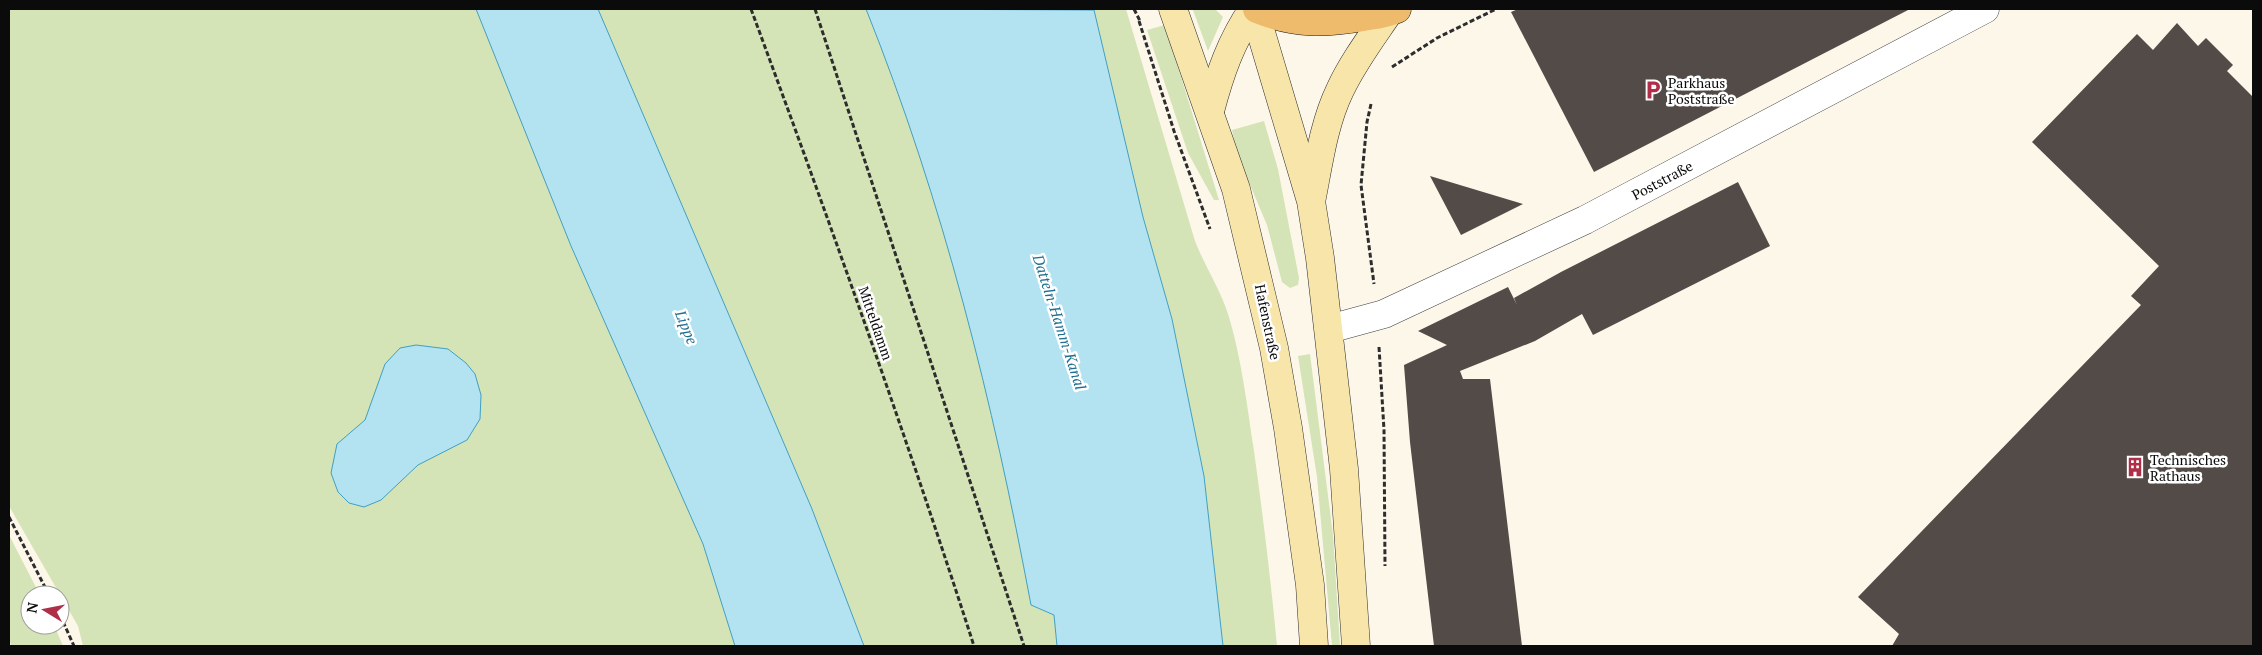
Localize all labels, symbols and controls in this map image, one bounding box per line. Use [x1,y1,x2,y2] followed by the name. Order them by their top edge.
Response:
[1668,73,1735,108] place label: Parkhaus Poststraße
[1642,79,1664,101] parking icon: Parkhaus Poststraße
[1628,156,1696,204] street label: Poststraße
[1028,251,1092,393] water label: Datteln-Hamm-Kanal
[1251,282,1285,362] street label: Hafenstraße
[854,284,898,362] street label: Mitteldamm
[671,306,703,347] water label: Lippe
[2150,450,2226,485] place label: Technisches Rathaus
[2124,456,2146,478] building icon: Technisches Rathaus
[20,585,70,635] north arrow
[21,600,42,615] text: N

